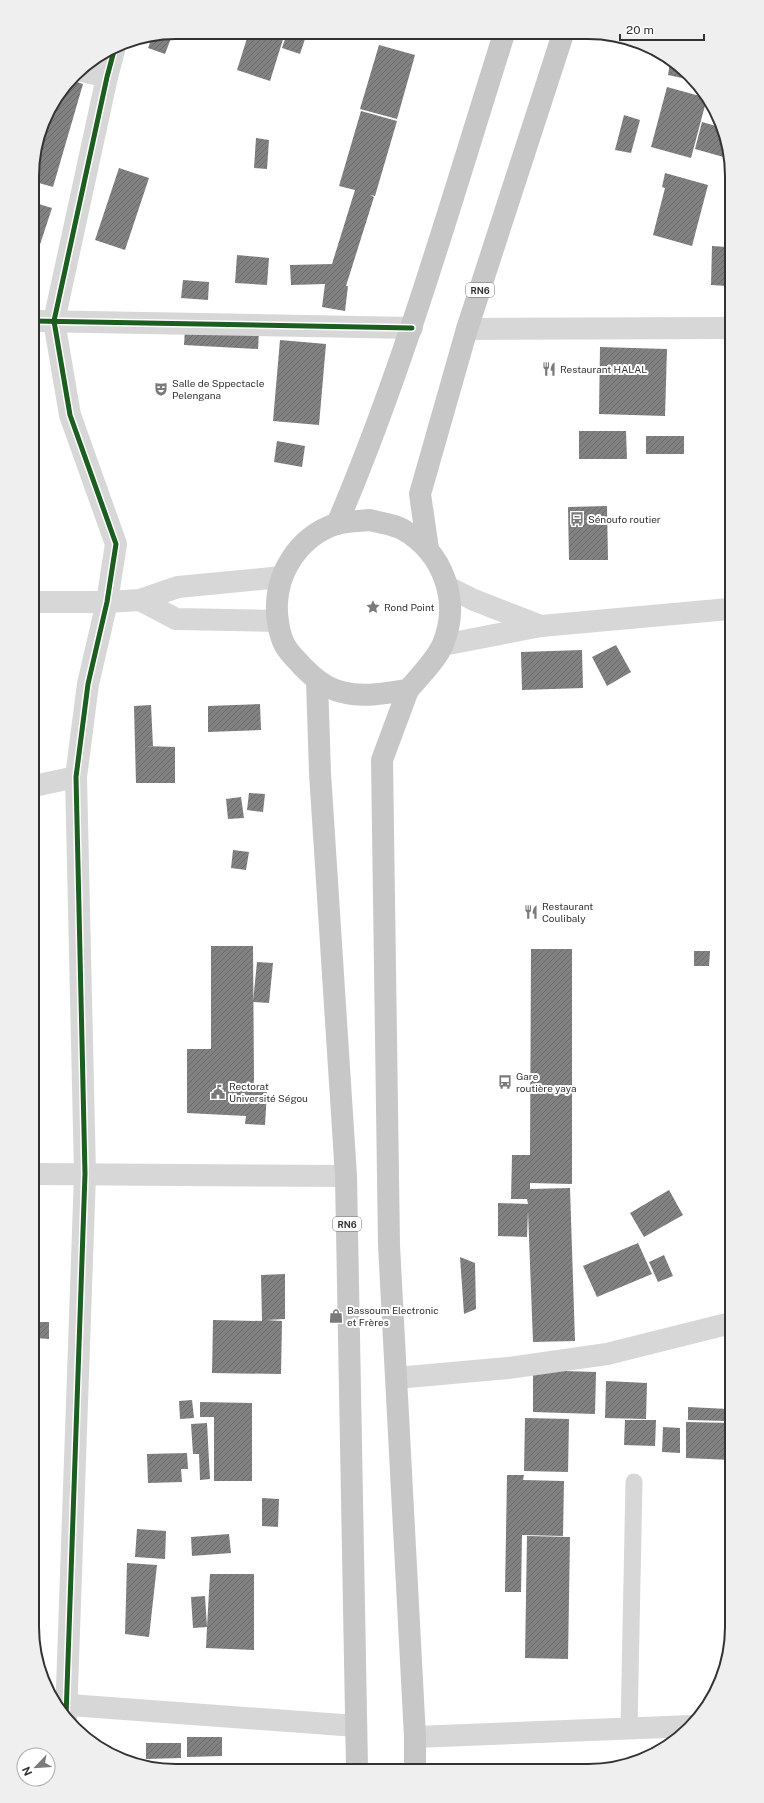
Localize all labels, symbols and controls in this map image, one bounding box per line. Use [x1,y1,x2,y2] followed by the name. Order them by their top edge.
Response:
[620,16,704,42] scale bar
[626,23,654,37] text: 20 m
[466,283,494,297] road number: RN6
[541,361,557,377] restaurant icon: Restaurant HALAL
[560,363,647,375] place label: Restaurant HALAL
[172,377,265,401] place label: Salle de Sppectacle Pelengana
[153,381,169,397] theatre icon: Salle de Sppectacle Pelengana
[569,511,585,527] bus stop icon: Sénoufo routier
[588,513,661,525] place label: Sénoufo routier
[365,599,381,615] place icon: Rond Point
[384,601,434,613] place label: Rond Point
[542,900,593,924] place label: Restaurant Coulibaly
[523,904,539,920] restaurant icon: Restaurant Coulibaly
[516,1070,576,1094] place label: Gare routière yaya
[497,1074,513,1090] bus stop icon: Gare routière yaya
[229,1080,308,1104] place label: Rectorat Université Ségou
[210,1084,226,1100] public building icon: Rectorat Université Ségou
[333,1217,361,1231] road number: RN6
[347,1304,439,1328] place label: Bassoum Electronic et Frères
[328,1308,344,1324] shop icon: Bassoum Electronic et Frères
[16,1747,56,1787] north arrow
[20,1765,34,1778] text: N

